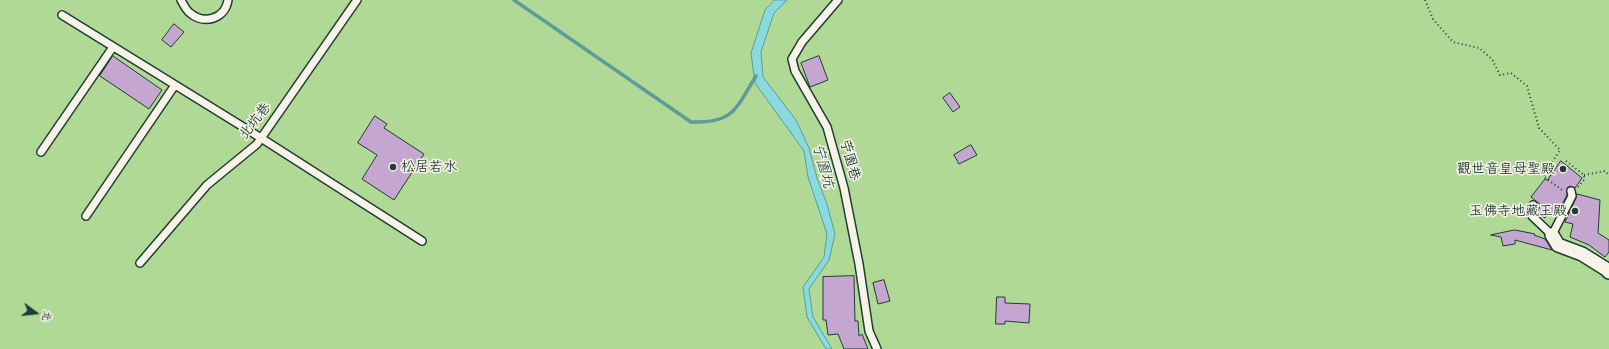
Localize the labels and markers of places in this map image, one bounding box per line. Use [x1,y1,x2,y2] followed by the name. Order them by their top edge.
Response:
[401,159,457,175] place label: 松居若水
[1457,161,1555,177] place label: 觀世音皇母聖殿
[388,162,398,172] marker: 松居若水
[1558,164,1568,174] marker: 觀世音皇母聖殿
[1469,203,1567,219] place label: 玉佛寺地藏王殿
[1570,206,1580,216] marker: 玉佛寺地藏王殿

